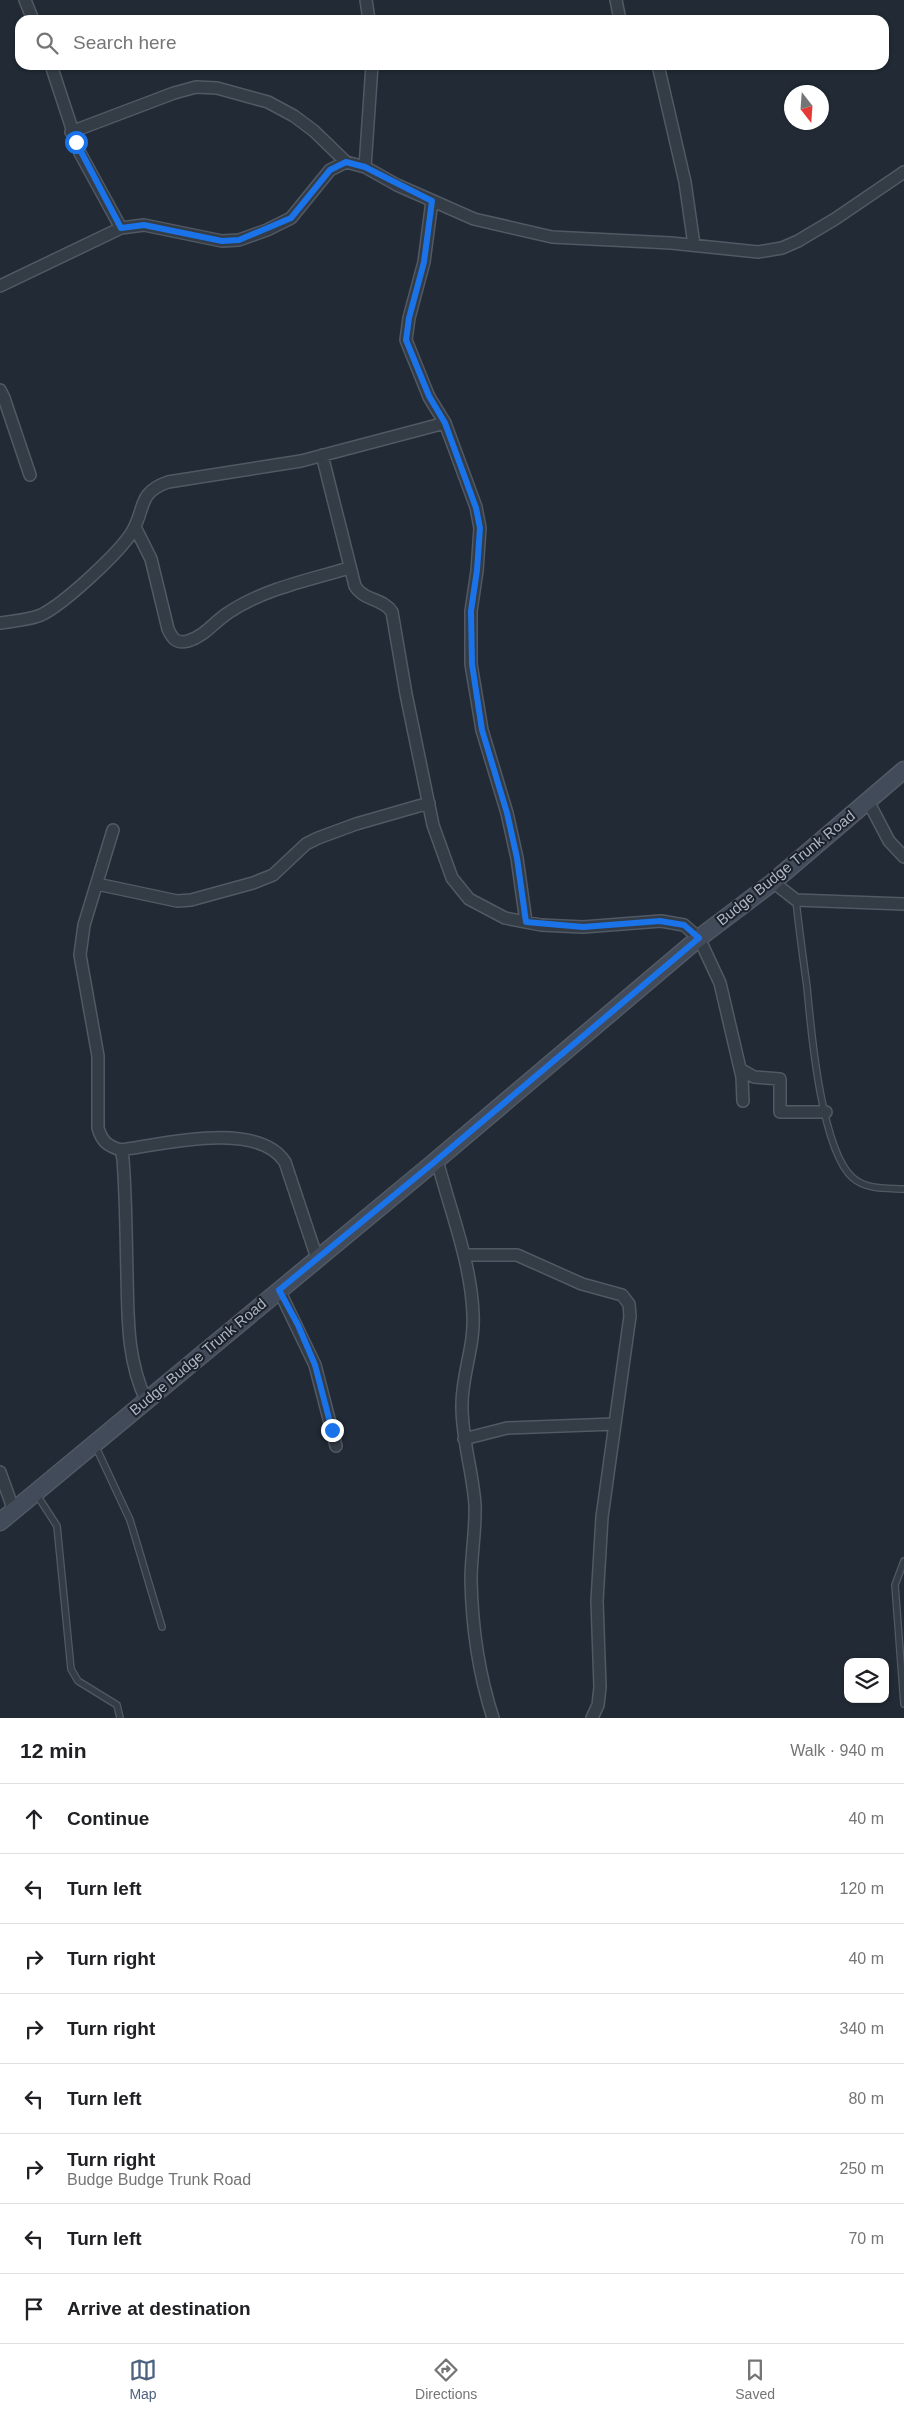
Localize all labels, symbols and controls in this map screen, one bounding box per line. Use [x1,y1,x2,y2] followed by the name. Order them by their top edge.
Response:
[15,15,889,70] search box
[33,29,61,57] icon: search
[73,32,177,53] text: Search here
[784,85,829,130] north arrow
[65,131,88,154] route start
[713,807,858,929] street label: Budge Budge Trunk Road
[126,1295,269,1419] street label: Budge Budge Trunk Road
[321,1419,344,1442] route end
[844,1658,889,1703] map controls
[844,1658,889,1703] button: layers
[20,1739,87,1762] text: 12 min
[790,1742,884,1759] text: Walk · 940 m
[20,1805,48,1833] icon: ahead
[67,1808,149,1829] text: Continue
[848,1810,884,1827] text: 40 m
[20,1875,48,1903] icon: left
[67,1878,142,1899] text: Turn left
[840,1880,884,1897] text: 120 m
[20,1945,48,1973] icon: right
[67,1948,155,1969] text: Turn right
[848,1950,884,1967] text: 40 m
[20,2015,48,2043] icon: right
[67,2018,155,2039] text: Turn right
[840,2020,884,2037] text: 340 m
[20,2085,48,2113] icon: left
[67,2088,142,2109] text: Turn left
[848,2090,884,2107] text: 80 m
[67,2149,155,2170] text: Turn right
[20,2155,48,2183] icon: right
[840,2160,884,2177] text: 250 m
[67,2171,251,2188] text: Budge Budge Trunk Road
[20,2225,48,2253] icon: left
[67,2228,142,2249] text: Turn left
[848,2230,884,2247] text: 70 m
[20,2295,48,2323] icon: arrive
[67,2298,251,2319] text: Arrive at destination
[129,2356,157,2402] tab: Map
[415,2356,477,2402] tab: Directions
[735,2356,775,2402] tab: Saved

